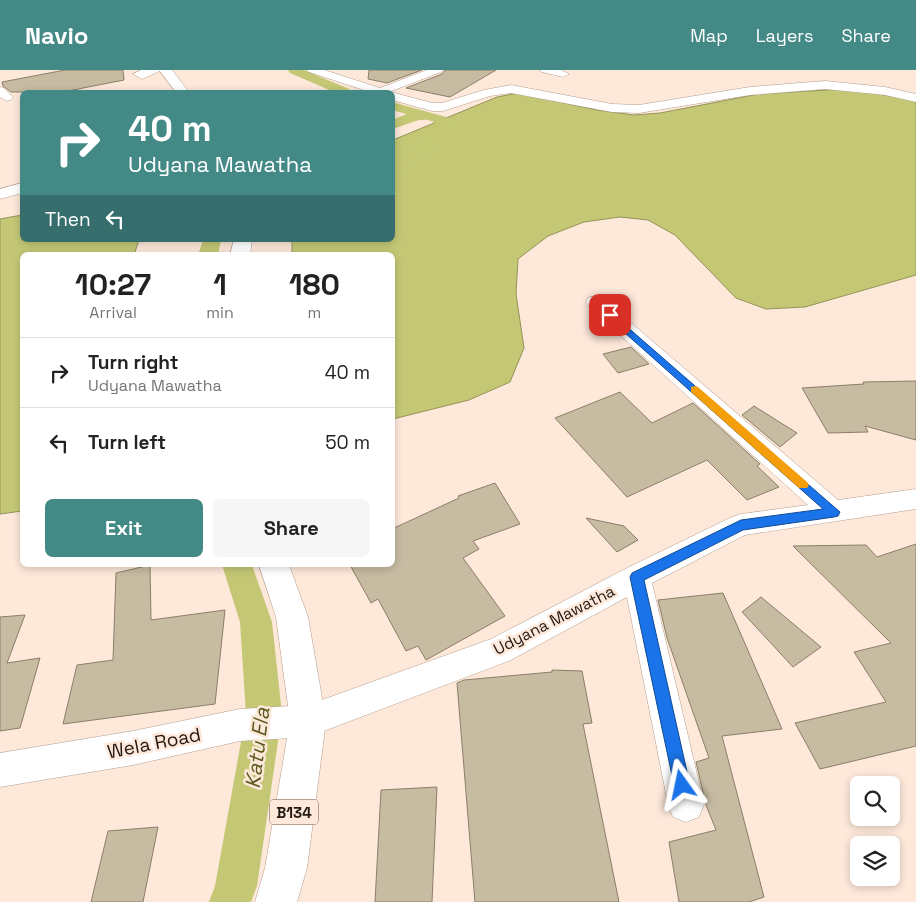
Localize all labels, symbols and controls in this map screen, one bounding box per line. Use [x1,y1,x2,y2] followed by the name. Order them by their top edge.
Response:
[25,20,89,51] text: Navio
[690,24,728,47] text: Map
[756,24,813,47] text: Layers
[841,24,891,47] text: Share
[128,107,212,151] text: 40 m
[45,110,110,175] icon: right
[128,150,312,178] text: Udyana Mawatha
[101,205,129,233] icon: left
[45,207,91,232] text: Then
[75,265,151,304] text: 10:27
[213,265,227,304] text: 1
[289,265,340,304] text: 180
[589,294,631,336] pin
[596,301,624,329] icon: arrive
[89,302,137,323] text: Arrival
[206,302,234,323] text: min
[307,302,321,323] text: m
[88,350,178,375] text: Turn right
[45,359,73,387] icon: right
[325,360,370,385] text: 40 m
[88,375,222,396] text: Udyana Mawatha
[45,429,73,457] icon: left
[88,430,166,455] text: Turn left
[325,430,370,455] text: 50 m
[45,499,203,557] button: Exit
[213,499,370,557] button: Share
[490,580,618,660] street label: Udyana Mawatha
[239,705,275,790] water label: Katu Ela
[105,722,203,764] street label: Wela Road
[655,758,707,810] position arrow
[850,776,900,886] map controls
[850,776,900,826] button: search
[270,800,318,824] road number: B134
[850,836,900,886] button: layers

